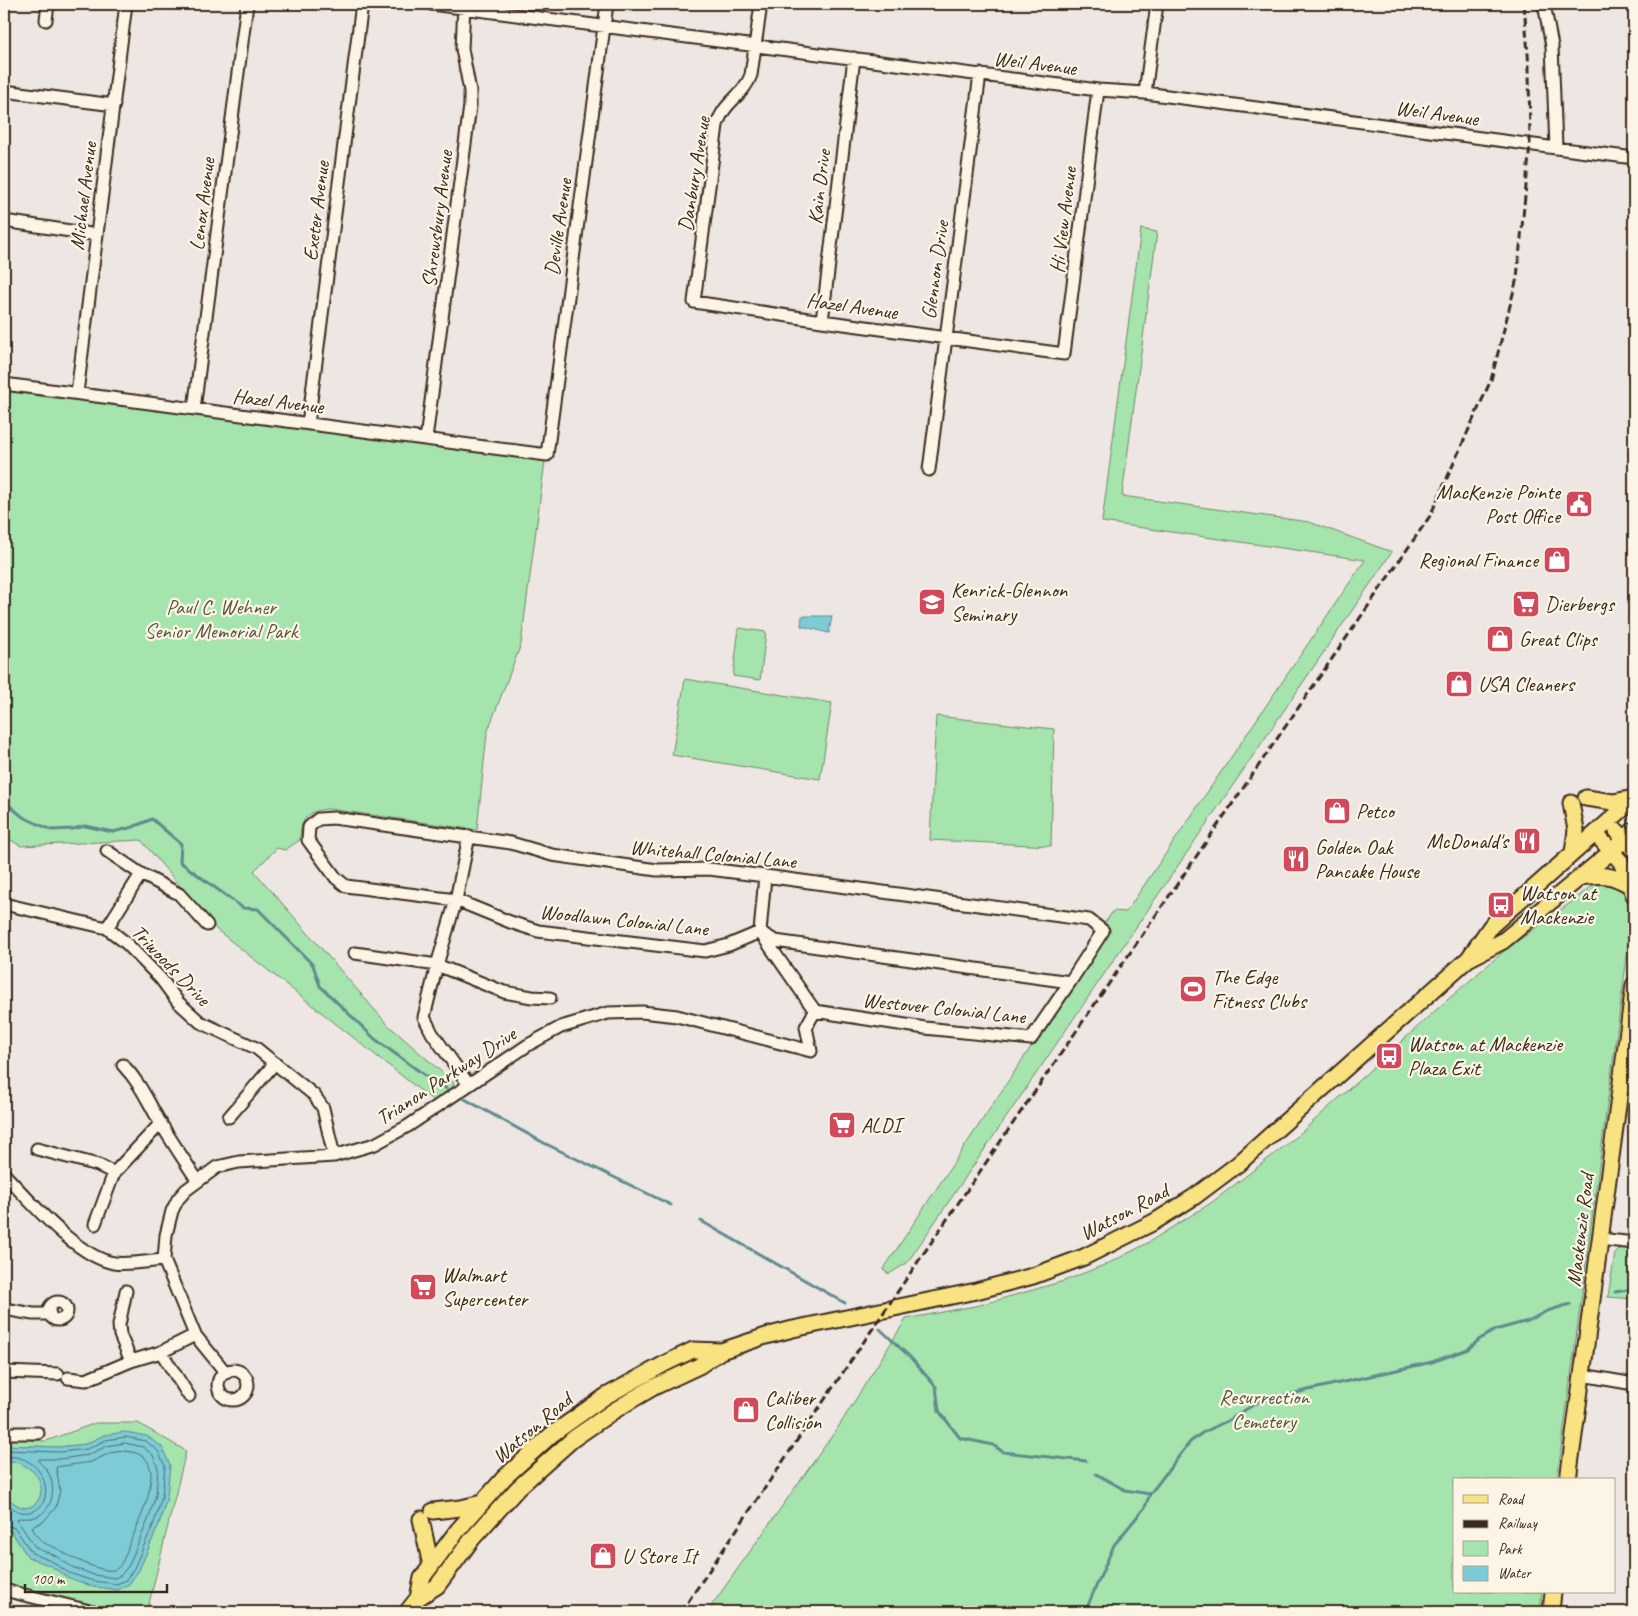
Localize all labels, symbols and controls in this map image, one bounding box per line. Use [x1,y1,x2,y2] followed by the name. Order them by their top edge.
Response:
[992,45,1079,81] street label: Weil Avenue
[1394,94,1481,132] street label: Weil Avenue
[672,114,716,233] street label: Danbury Avenue
[63,139,103,251] street label: Michael Avenue
[802,146,837,226] street label: Kain Drive
[416,148,458,289] street label: Shrewsbury Avenue
[183,155,221,252] street label: Lenox Avenue
[297,159,335,262] street label: Exeter Avenue
[1044,164,1083,274] street label: Hi View Avenue
[538,176,578,277] street label: Deville Avenue
[915,217,955,321] street label: Glennon Drive
[805,287,900,325] street label: Hazel Avenue
[231,383,326,420] street label: Hazel Avenue
[1436,479,1562,529] place label: MacKenzie Pointe Post Office
[1564,489,1594,519] public building icon: MacKenzie Pointe Post Office
[1542,545,1572,575] shop icon: Regional Finance
[1418,547,1540,573] place label: Regional Finance
[951,577,1068,627] place label: Kenrick-Glennon Seminary
[917,587,947,617] school or university icon: Kenrick-Glennon Seminary
[1511,589,1541,619] supermarket icon: Dierbergs
[1545,591,1616,617] place label: Dierbergs
[145,594,300,644] park label: Paul C. Wehner Senior Memorial Park
[1485,624,1515,654] shop icon: Great Clips
[1519,626,1599,652] place label: Great Clips
[1444,669,1474,699] shop icon: USA Cleaners
[1478,671,1576,697] place label: USA Cleaners
[1322,796,1352,826] shop icon: Petco
[1356,798,1396,824] place label: Petco
[1512,826,1542,856] restaurant icon: McDonald's
[1427,828,1510,854] place label: McDonald's
[629,834,798,874] street label: Whitehall Colonial Lane
[1315,834,1420,884] place label: Golden Oak Pancake House
[1281,844,1311,874] restaurant icon: Golden Oak Pancake House
[1520,880,1598,930] place label: Watson at Mackenzie
[1486,890,1516,920] bus stop icon: Watson at Mackenzie
[539,898,710,942] street label: Woodlawn Colonial Lane
[126,919,217,1012] street label: Triwoods Drive
[1212,964,1308,1014] place label: The Edge Fitness Clubs
[1178,974,1208,1004] sports icon: The Edge Fitness Clubs
[861,987,1028,1030] street label: Westover Colonial Lane
[371,1020,523,1131] street label: Trianon Parkway Drive
[1408,1031,1564,1081] place label: Watson at Mackenzie Plaza Exit
[1374,1041,1404,1071] bus stop icon: Watson at Mackenzie Plaza Exit
[827,1110,857,1140] supermarket icon: ALDI
[861,1112,905,1138] place label: ALDI
[1560,1168,1600,1288] street label: Mackenzie Road
[1075,1176,1176,1246] street label: Watson Road
[442,1262,529,1312] place label: Walmart Supercenter
[408,1272,438,1302] supermarket icon: Walmart Supercenter
[1219,1384,1311,1434] park label: Resurrection Cemetery
[487,1385,580,1469] street label: Watson Road
[765,1385,822,1435] place label: Caliber Collision
[731,1395,761,1425] shop icon: Caliber Collision
[1453,1478,1616,1594] legend
[1498,1490,1525,1509] text: Road
[1498,1514,1539,1533] text: Railway
[1498,1540,1523,1559] text: Park
[588,1541,618,1571] shop icon: U Store It
[622,1543,700,1569] place label: U Store It
[25,1561,168,1593] scale bar
[1498,1564,1532,1583] text: Water
[32,1570,66,1589] text: 100 m

